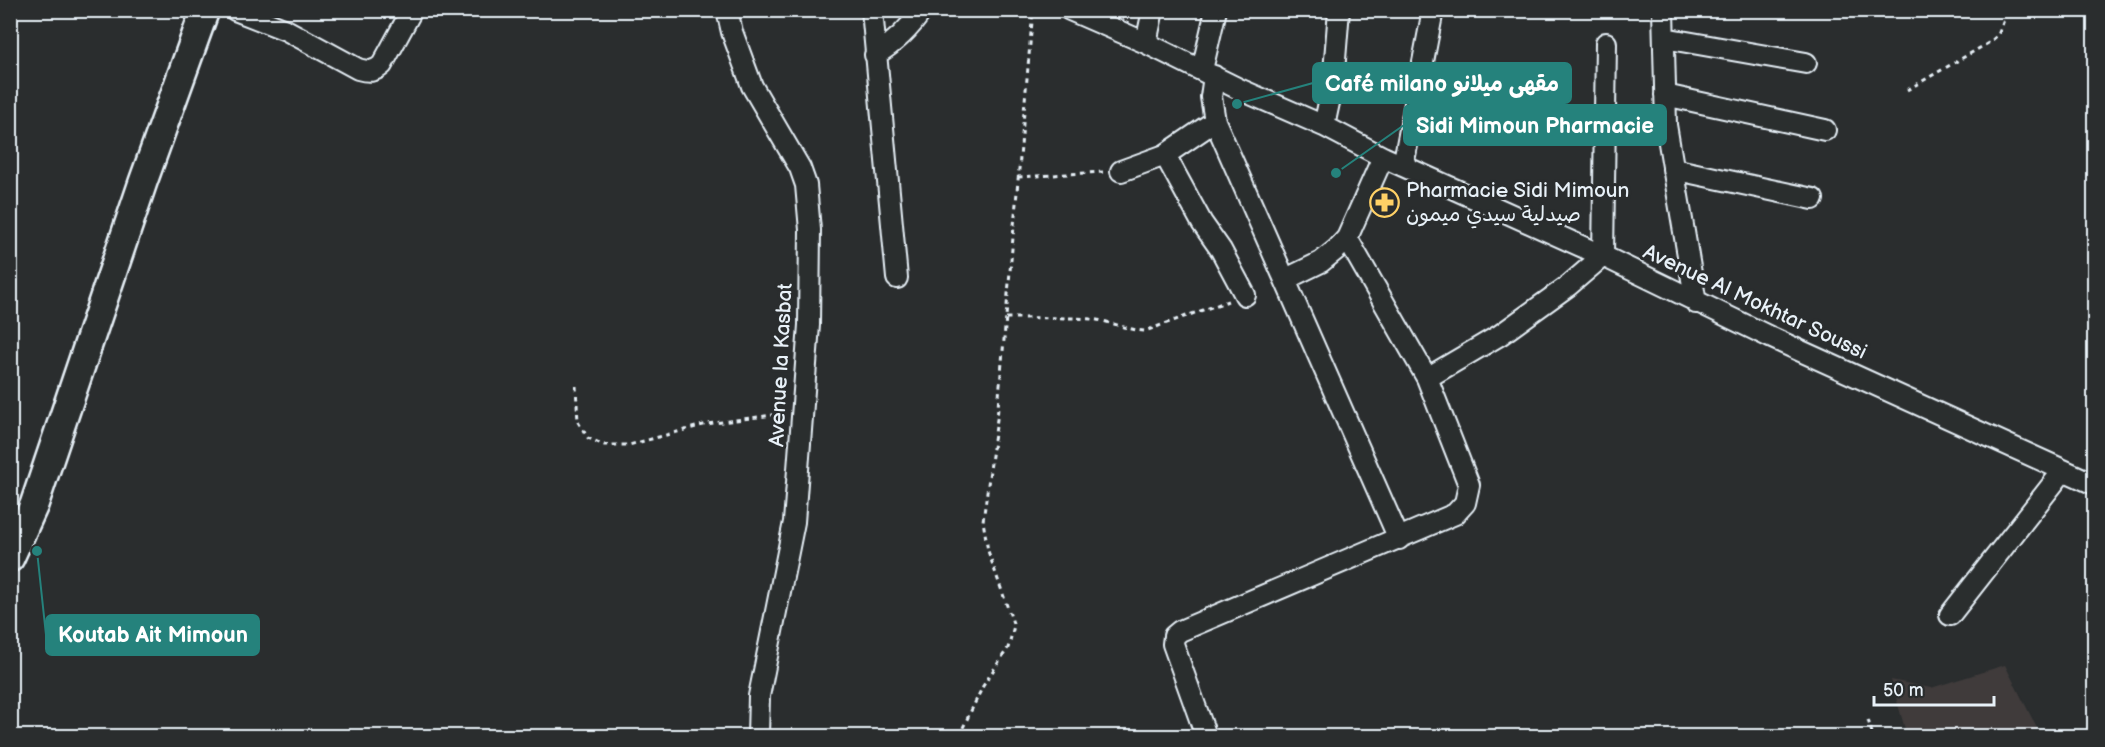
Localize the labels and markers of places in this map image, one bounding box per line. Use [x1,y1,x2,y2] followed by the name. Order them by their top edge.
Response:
[1313,63,1571,103] callout: Café milano مقهى ميلانو
[1404,105,1666,145] callout: Sidi Mimoun Pharmacie
[1406,178,1629,229] place label: Pharmacie Sidi Mimoun صيدلية سيدي ميمون
[1369,186,1401,218] pharmacy icon: Pharmacie Sidi Mimoun صيدلية سيدي ميمون
[46,615,259,655] callout: Koutab Ait Mimoun

